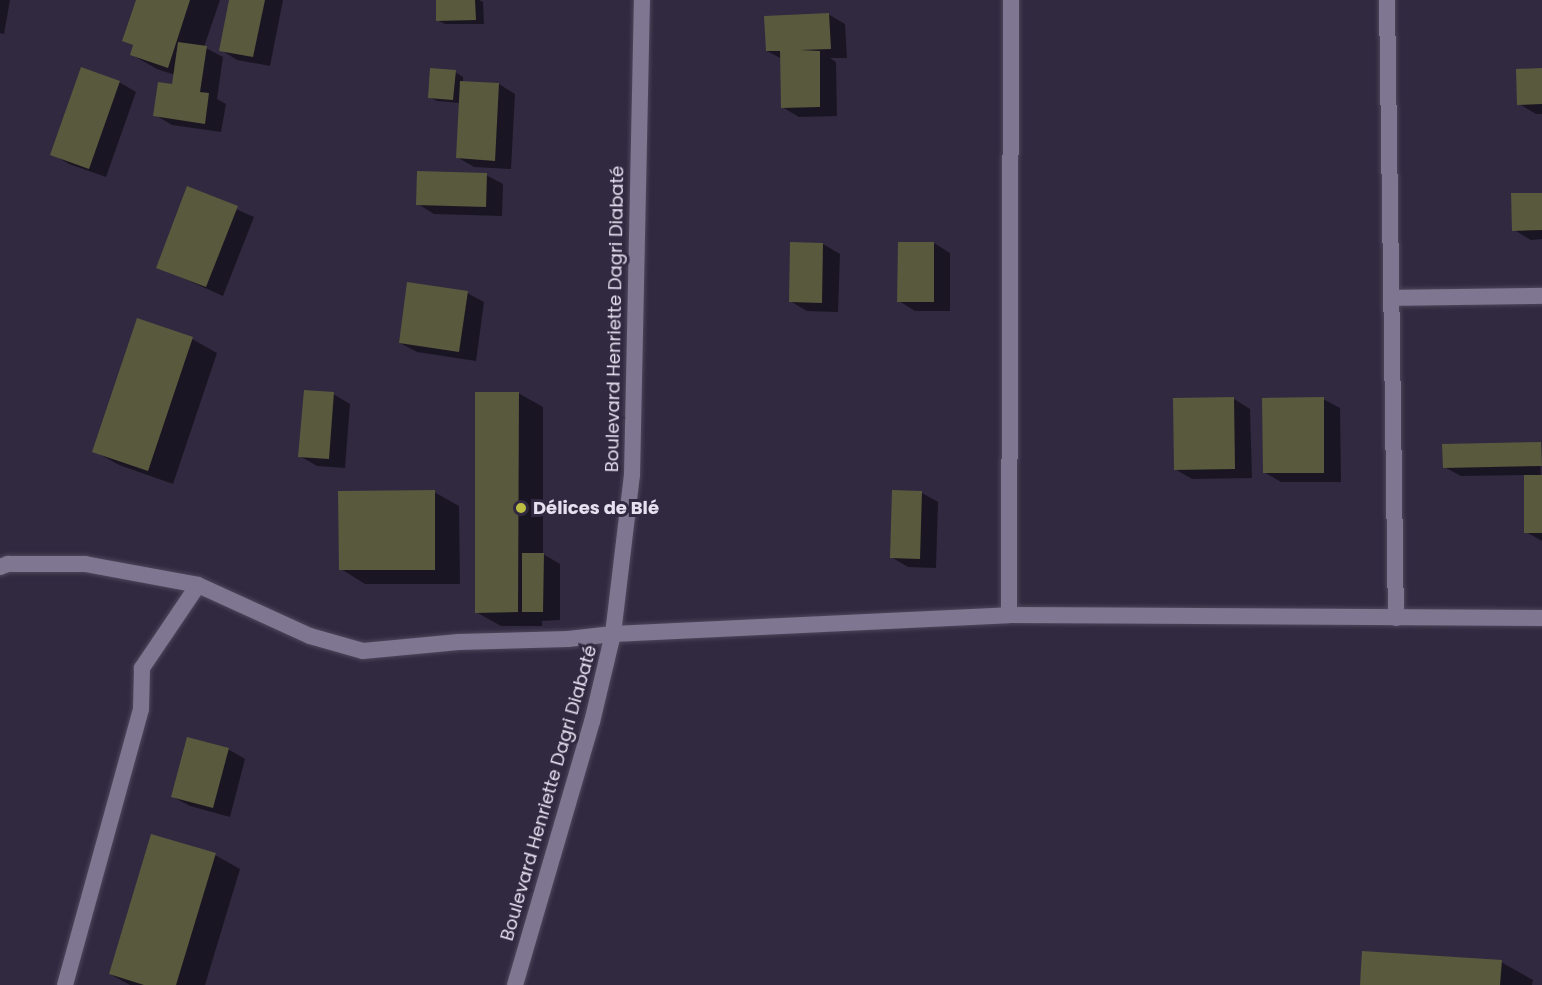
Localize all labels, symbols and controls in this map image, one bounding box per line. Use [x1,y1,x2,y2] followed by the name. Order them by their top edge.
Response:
[602,166,628,472] street label: Boulevard Henriette Dagri Diabaté
[533,497,659,519] place label: Délices de Blé
[514,501,528,515] marker: Délices de Blé
[496,643,602,943] street label: Boulevard Henriette Dagri Diabaté

